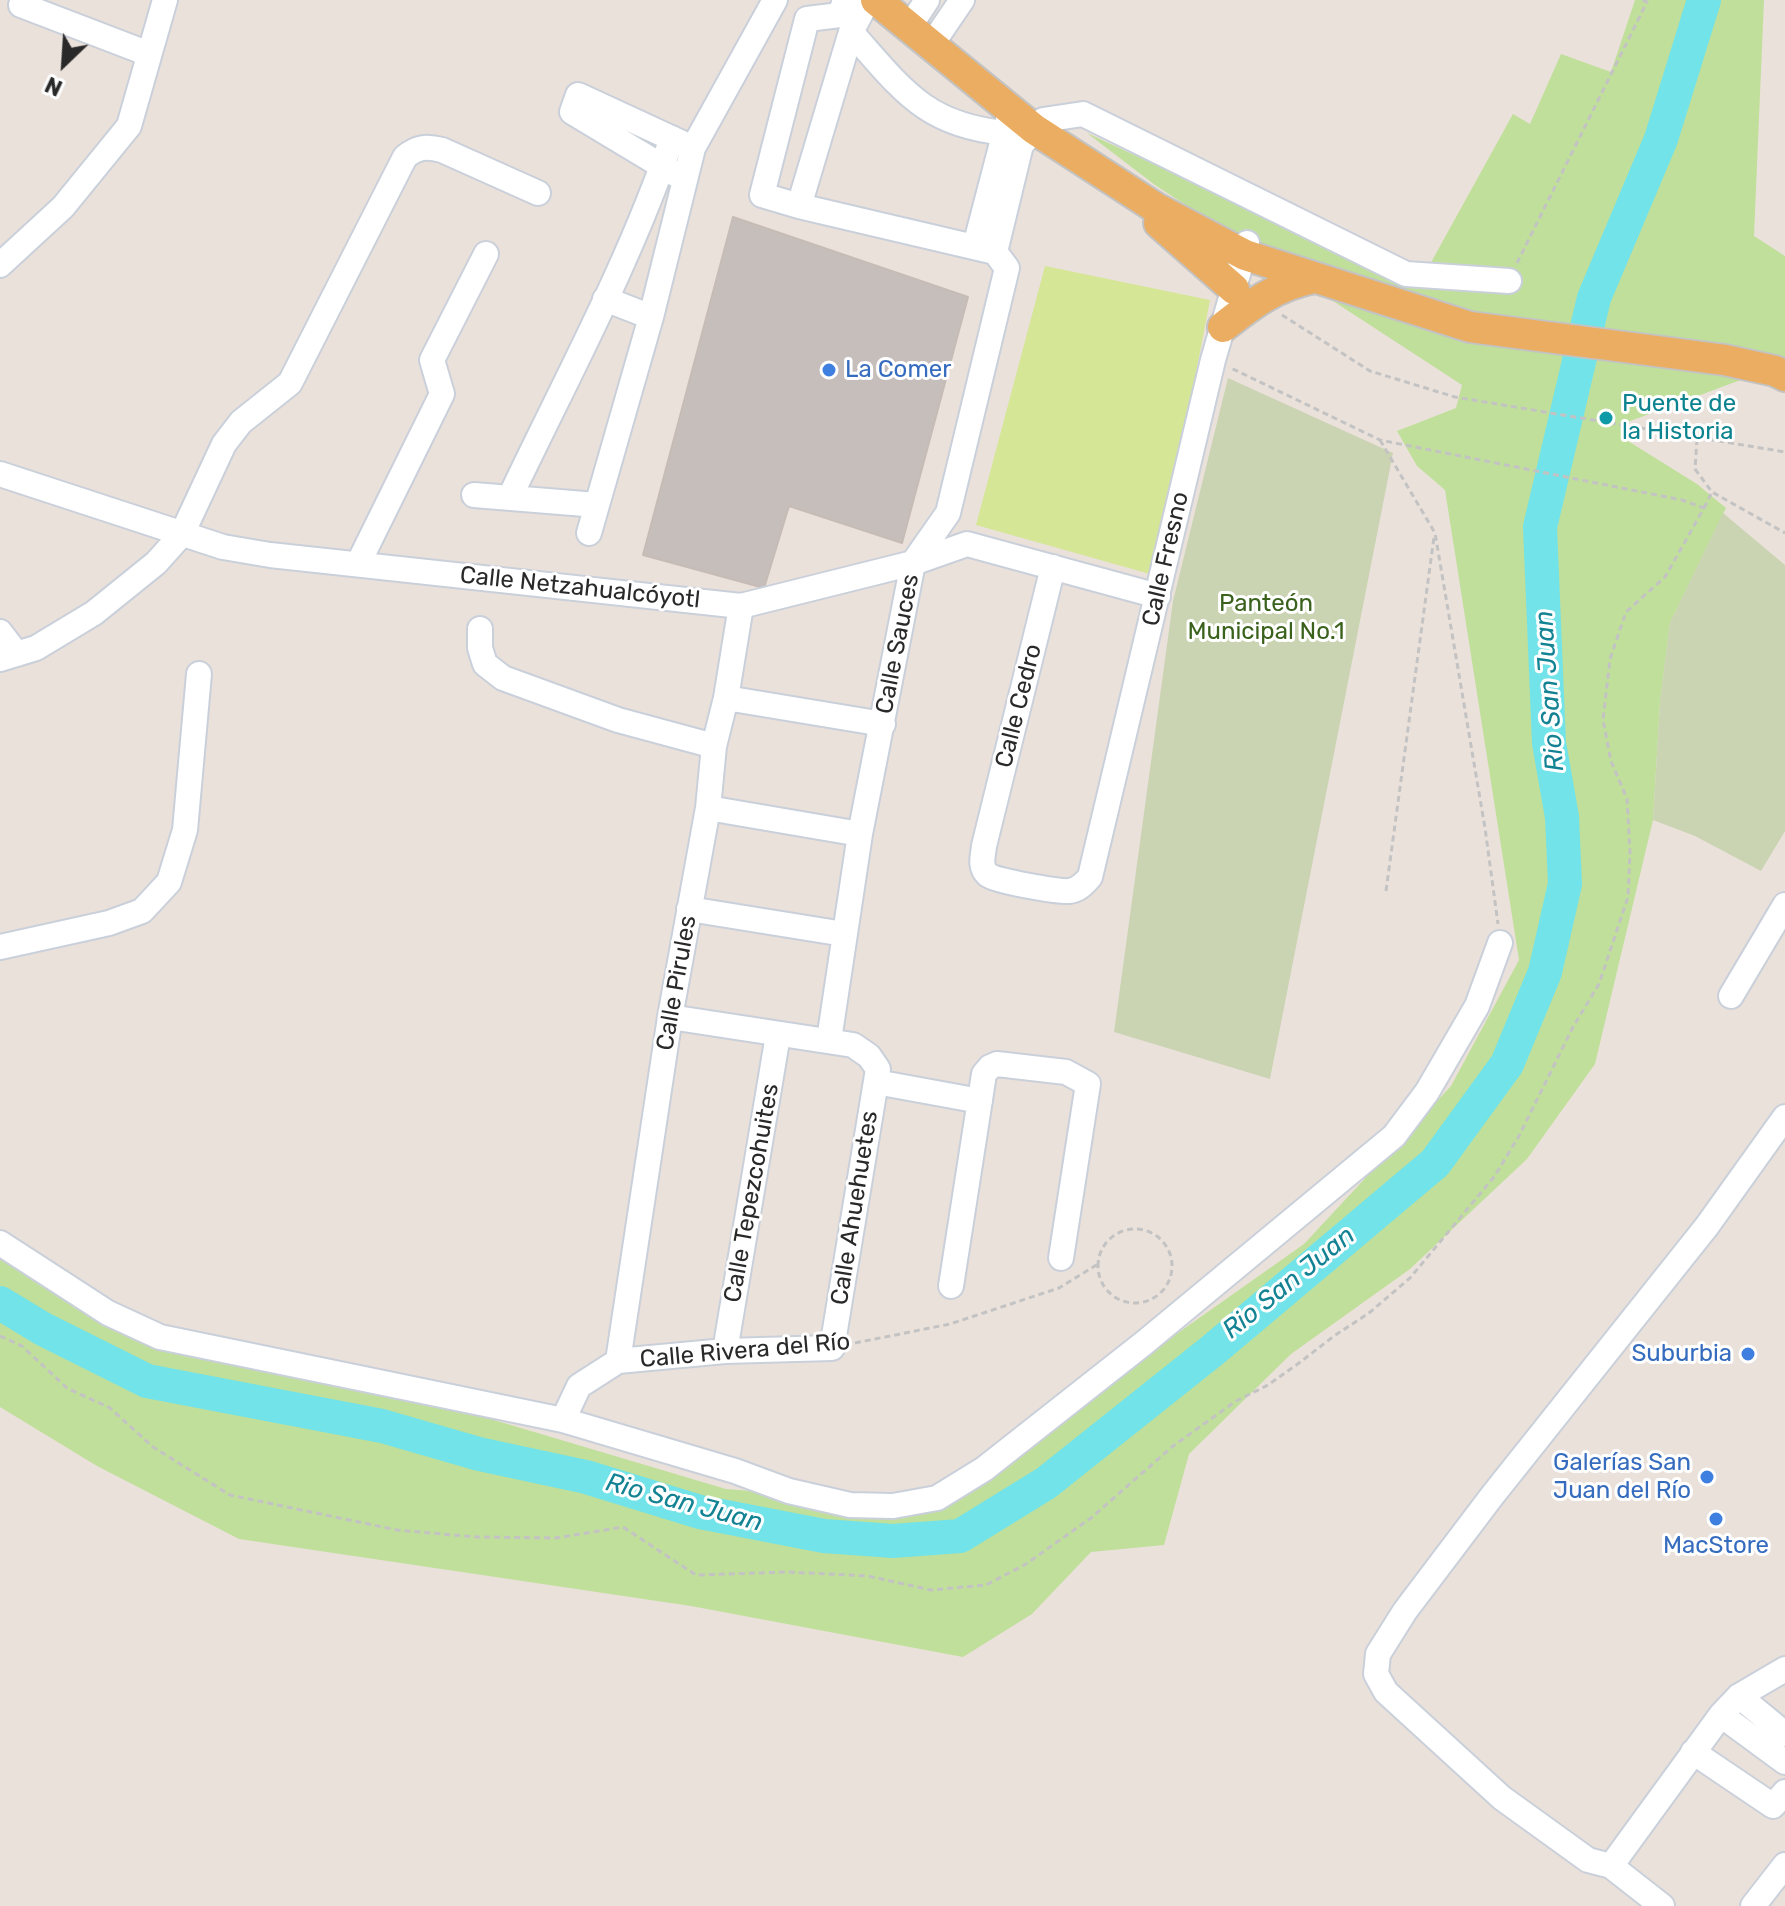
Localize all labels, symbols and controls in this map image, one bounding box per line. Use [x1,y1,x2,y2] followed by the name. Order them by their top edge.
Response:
[24,24,104,104] north arrow
[41,71,67,102] text: N
[845,356,951,384] place label: La Comer
[820,361,838,379] marker: La Comer
[1622,390,1736,446] place label: Puente de la Historia
[1597,409,1615,427] marker: Puente de la Historia
[1137,489,1195,629] street label: Calle Fresno
[458,561,702,615] street label: Calle Netzahualcóyotl
[870,572,926,716] street label: Calle Sauces
[1187,590,1345,646] park label: Panteón Municipal No.1
[1529,609,1571,773] water label: Rio San Juan
[990,641,1048,771] street label: Calle Cedro
[651,913,703,1053] street label: Calle Pirules
[719,1081,785,1305] street label: Calle Tepezcohuites
[825,1109,885,1307] street label: Calle Ahuehuetes
[1216,1220,1362,1346] water label: Rio San Juan
[639,1327,851,1375] street label: Calle Rivera del Río
[1631,1340,1732,1368] place label: Suburbia
[1739,1345,1757,1363] marker: Suburbia
[1553,1449,1691,1505] place label: Galerías San Juan del Río
[602,1467,766,1539] water label: Rio San Juan
[1698,1468,1716,1486] marker: Galerías San Juan del Río
[1707,1510,1725,1528] marker: MacStore
[1663,1532,1769,1560] place label: MacStore

